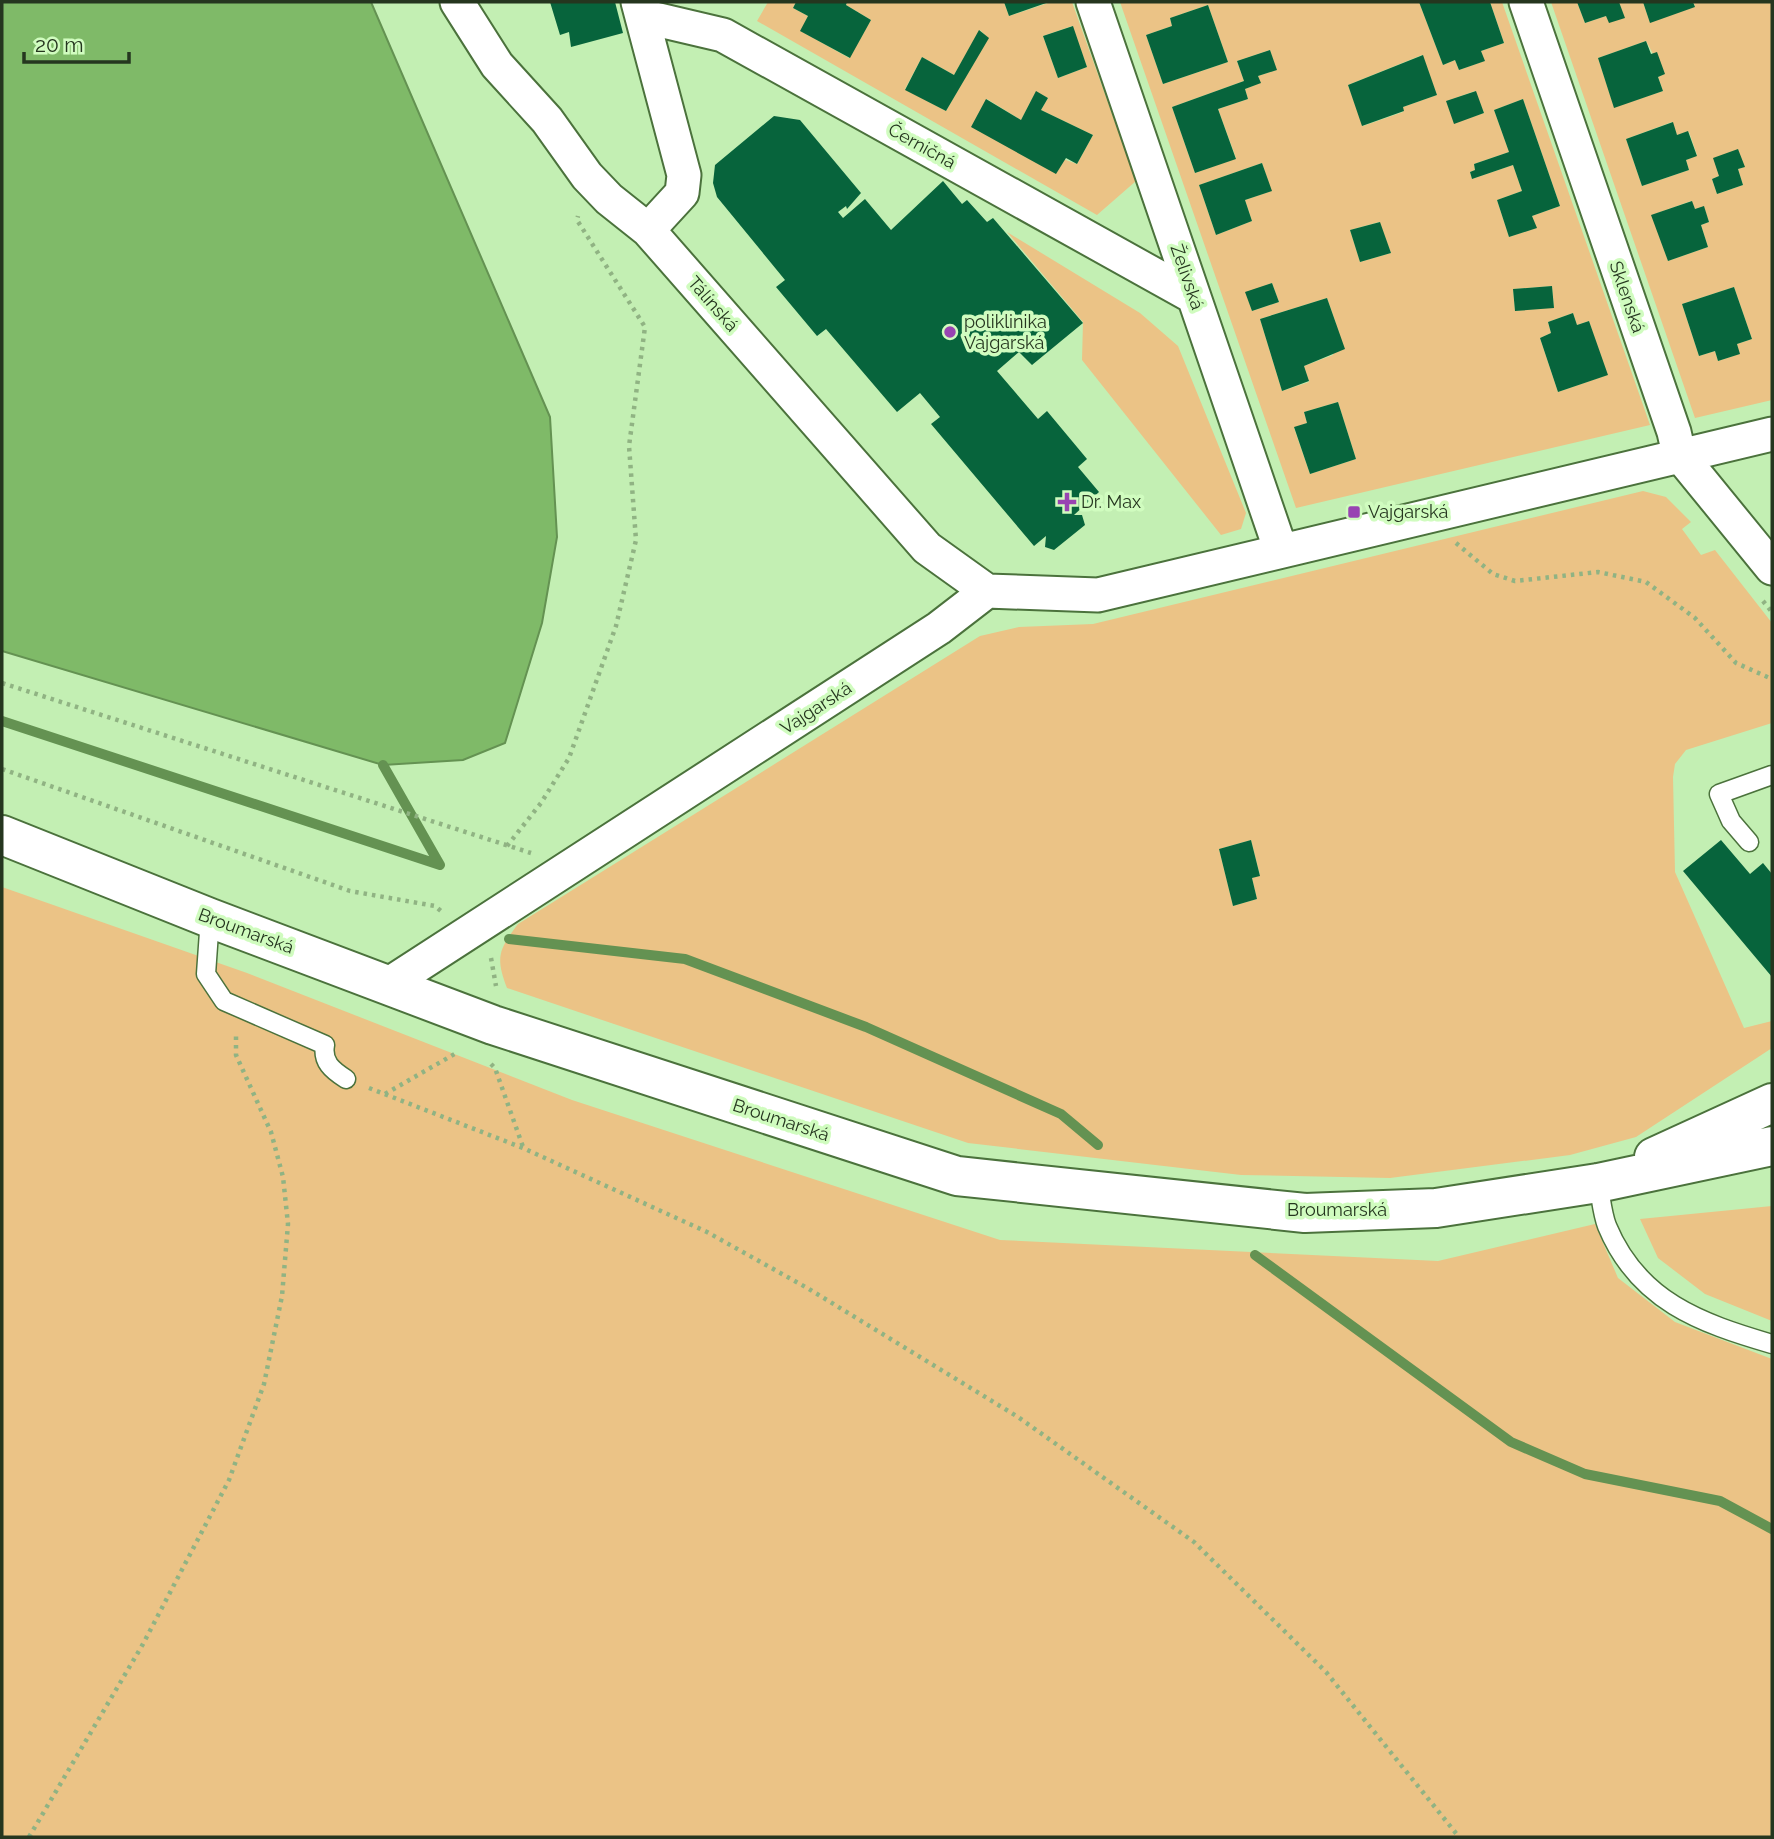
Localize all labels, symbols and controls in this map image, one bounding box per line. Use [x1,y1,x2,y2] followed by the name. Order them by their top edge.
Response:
[24,21,130,65] scale bar
[35,32,83,57] text: 20 m
[885,118,960,173] street label: Černičná
[1167,241,1209,312] street label: Želivská
[1605,258,1650,335] street label: Sklenská
[684,272,743,336] street label: Tálínská
[964,311,1047,353] place label: poliklinika Vajgarská
[942,324,958,340] marker: poliklinika Vajgarská
[1081,491,1141,512] place label: Dr. Max
[1059,494,1075,510] marker: Dr. Max
[1368,501,1448,522] place label: Vajgarská
[1346,504,1362,520] marker: Vajgarská
[776,677,855,738] street label: Vajgarská
[196,904,297,958] street label: Broumarská
[730,1094,832,1145] street label: Broumarská
[1287,1199,1387,1220] street label: Broumarská

